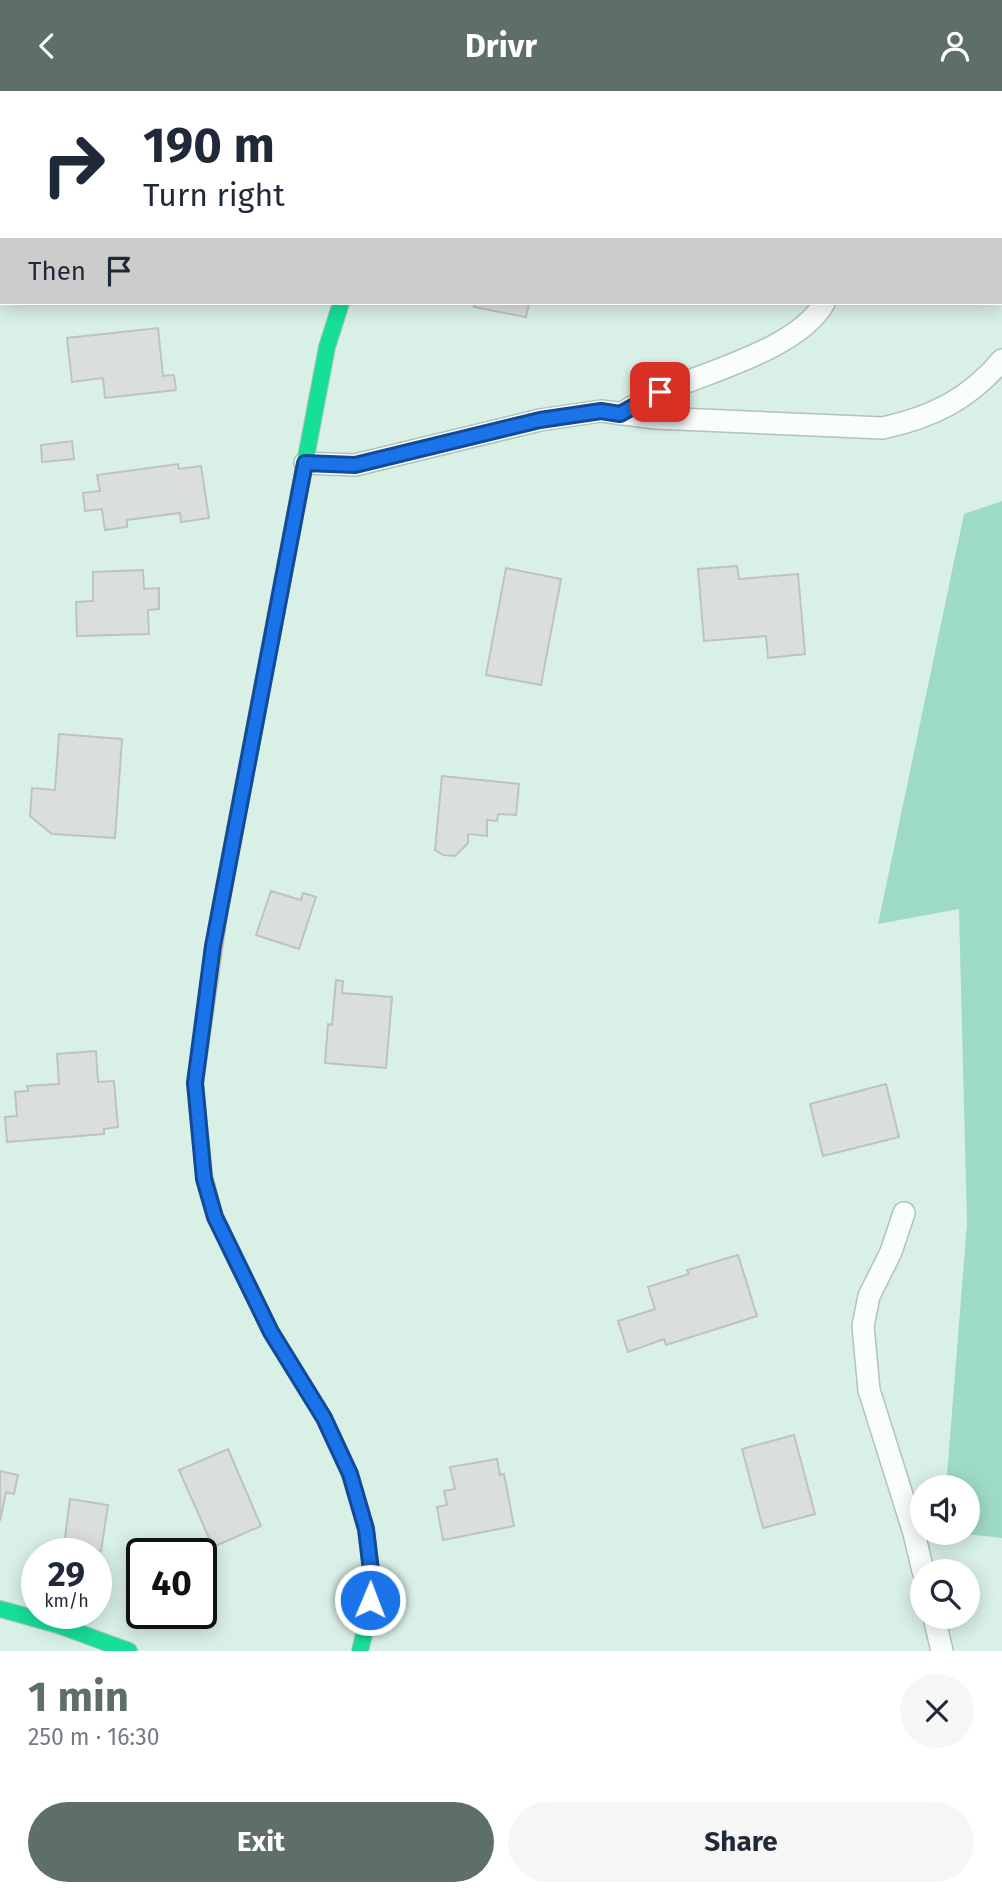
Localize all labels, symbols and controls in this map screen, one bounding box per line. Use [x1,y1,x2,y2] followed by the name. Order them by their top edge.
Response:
[28,27,66,65] icon: back
[465,27,537,65] text: Drivr
[936,27,974,65] icon: person
[143,116,275,175] text: 190 m
[28,119,119,210] icon: right
[143,176,285,214] text: Turn right
[100,252,138,290] icon: arrive
[28,256,86,287] text: Then
[630,362,690,422] pin
[641,373,679,411] icon: arrive
[910,1475,980,1629] map controls
[910,1475,980,1545] button: sound
[126,1538,217,1629] speed limit sign: 40
[48,1553,85,1595] text: 29
[910,1559,980,1629] button: search
[333,1563,407,1637] position arrow
[44,1590,89,1612] text: km/h
[28,1672,129,1722] text: 1 min
[900,1674,974,1748] button: close
[28,1723,160,1751] text: 250 m · 16:30
[28,1802,494,1882] button: Exit
[508,1802,974,1882] button: Share

